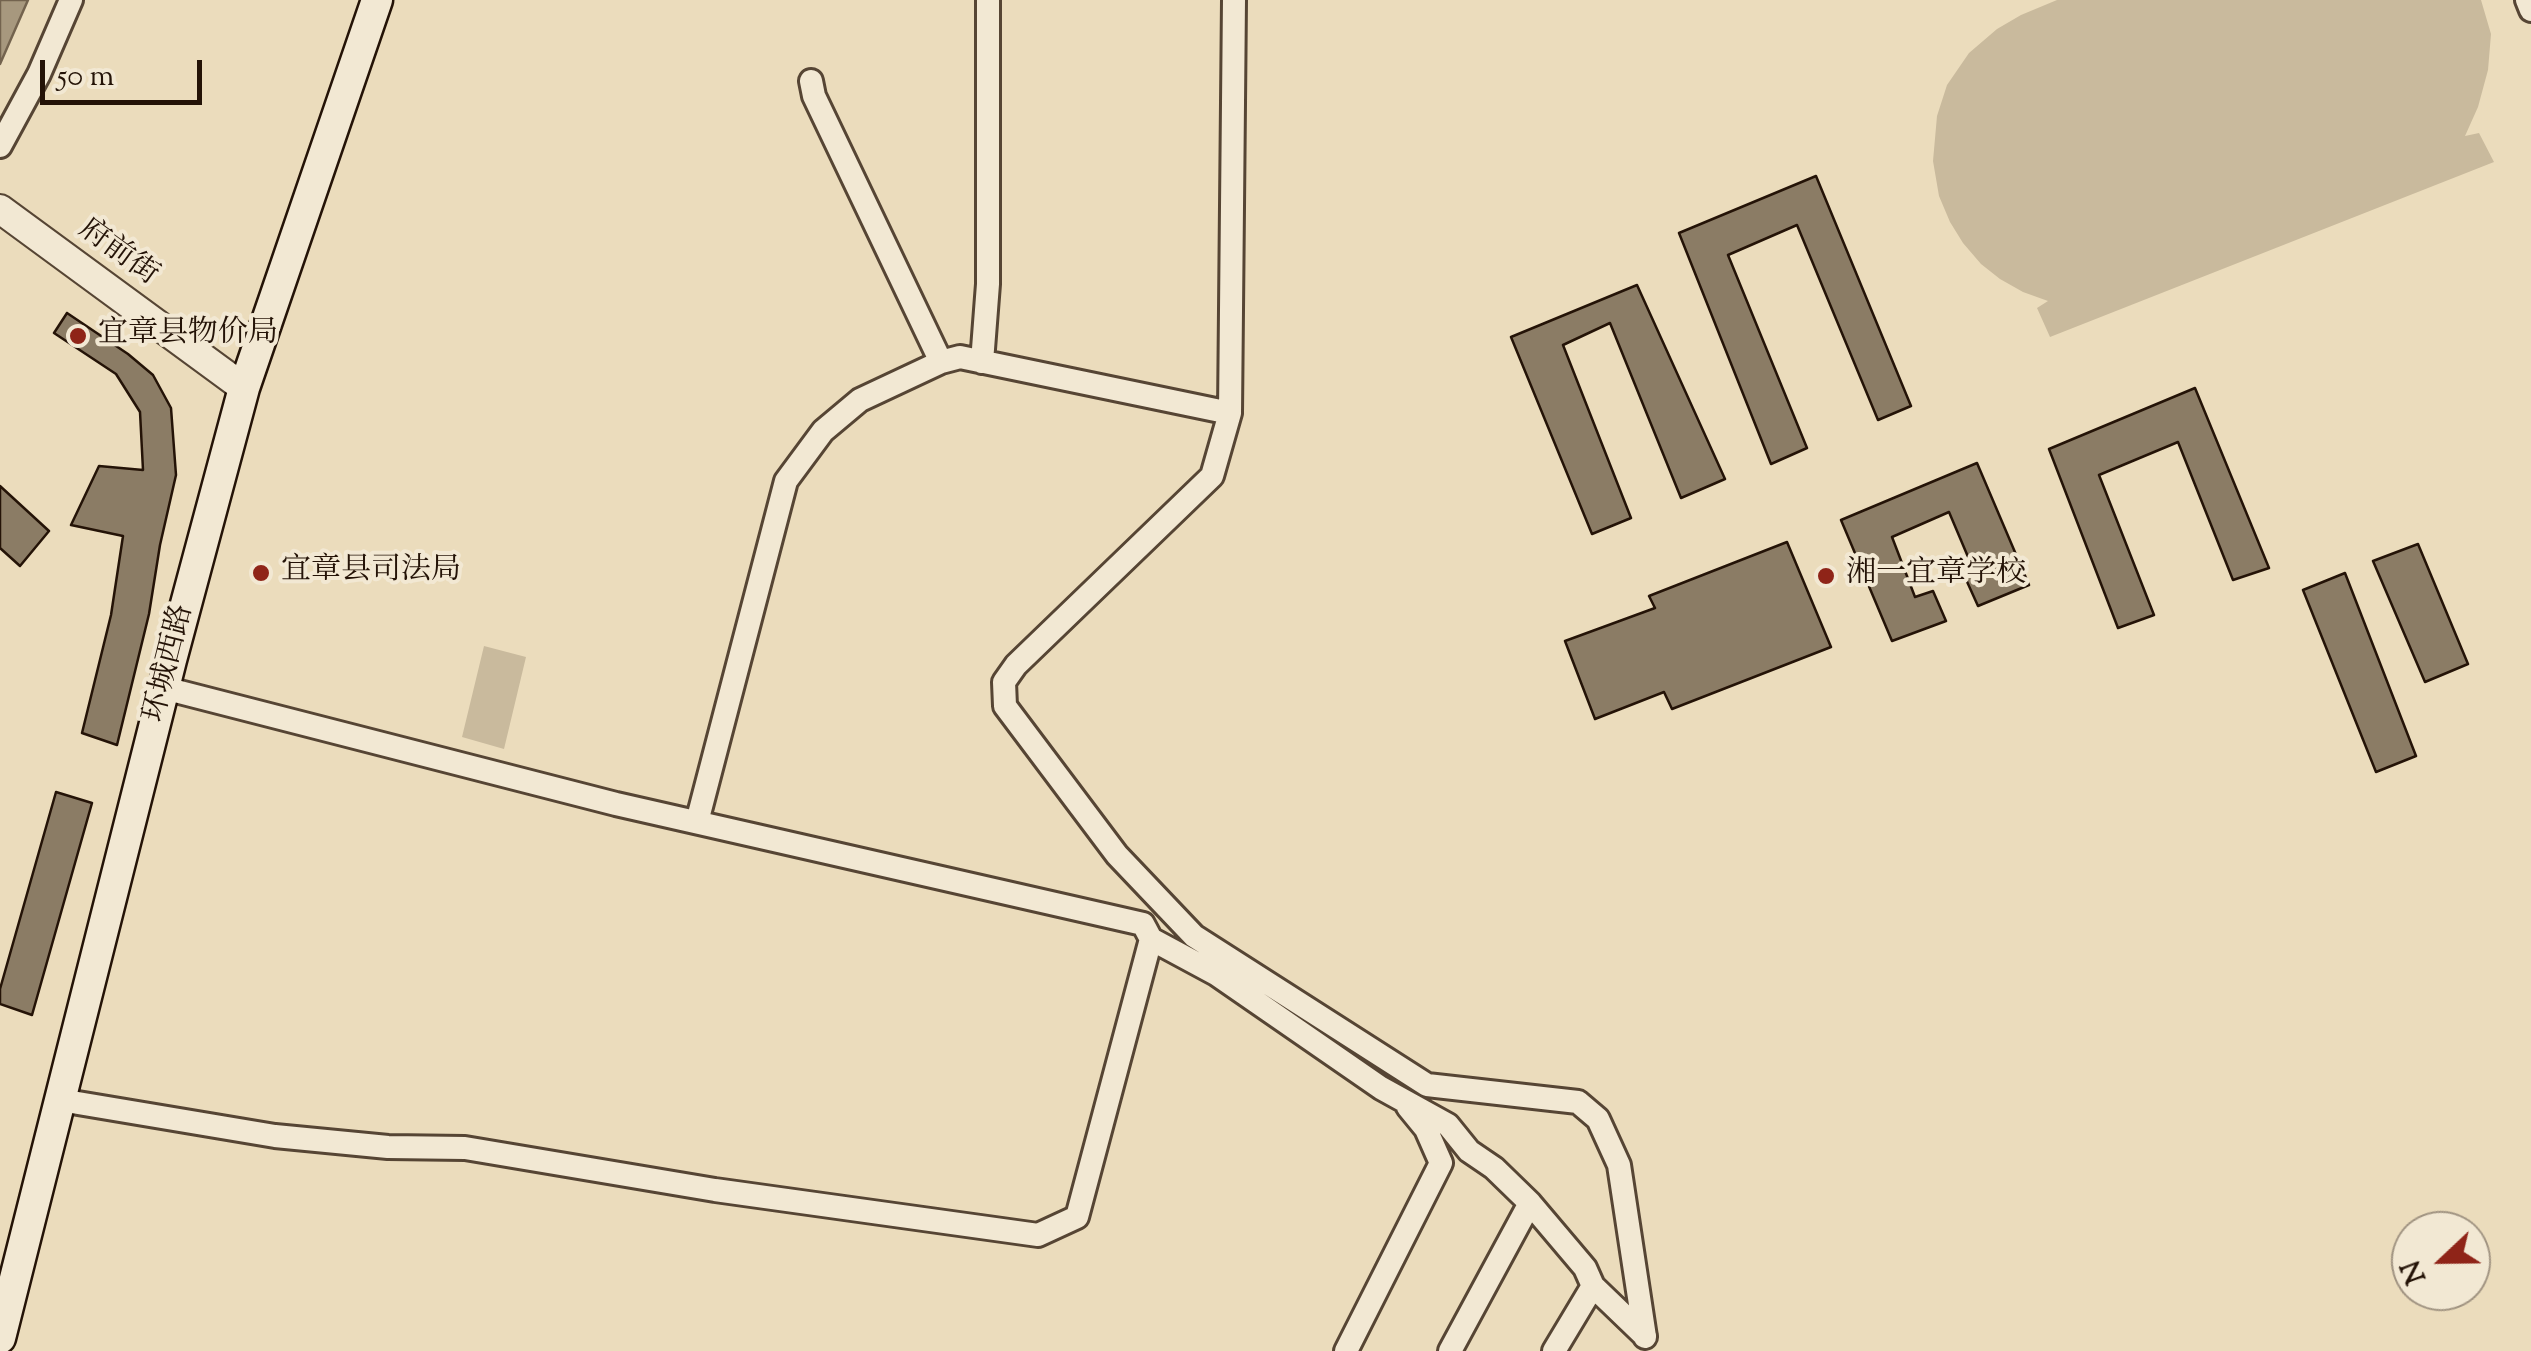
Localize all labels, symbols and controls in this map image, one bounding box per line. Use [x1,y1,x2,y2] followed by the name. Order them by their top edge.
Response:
[45,40,208,102] scale bar
[57,56,114,99] text: 50 m
[70,213,164,295] street label: 府前街
[98,318,278,354] place label: 宜章县物价局
[67,325,89,347] marker: 宜章县物价局
[281,555,461,591] place label: 宜章县司法局
[1846,558,2026,594] place label: 湘一宜章学校
[250,562,272,584] marker: 宜章县司法局
[1815,565,1837,587] marker: 湘一宜章学校
[139,601,203,727] street label: 环城西路
[2391,1211,2491,1311] north arrow
[2392,1254,2438,1289] text: N

